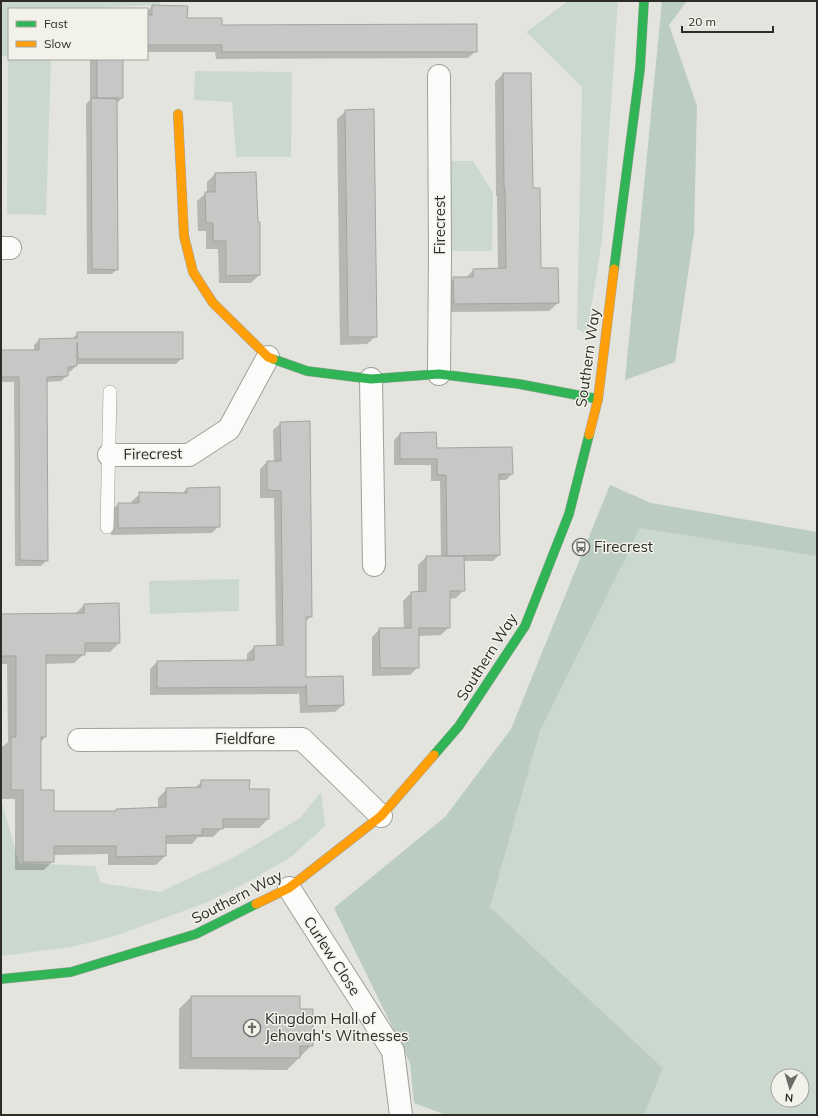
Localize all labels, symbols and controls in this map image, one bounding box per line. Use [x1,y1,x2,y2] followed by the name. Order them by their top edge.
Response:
[8,8,148,60] legend
[682,8,773,34] scale bar
[688,14,716,29] text: 20 m
[44,16,68,31] text: Fast
[44,36,72,51] text: Slow
[430,195,449,255] street label: Firecrest
[571,307,604,409] street label: Southern Way
[123,443,183,464] street label: Firecrest
[571,537,591,557] bus stop icon: Firecrest
[594,537,653,556] place label: Firecrest
[452,609,521,704] street label: Southern Way
[215,729,275,748] street label: Fieldfare
[188,865,285,928] street label: Southern Way
[300,912,365,999] street label: Curlew Close
[265,1009,409,1045] place label: Kingdom Hall of Jehovah's Witnesses
[242,1018,262,1038] church icon: Kingdom Hall of Jehovah's Witnesses
[770,1068,810,1108] north arrow
[784,1091,794,1105] text: N

